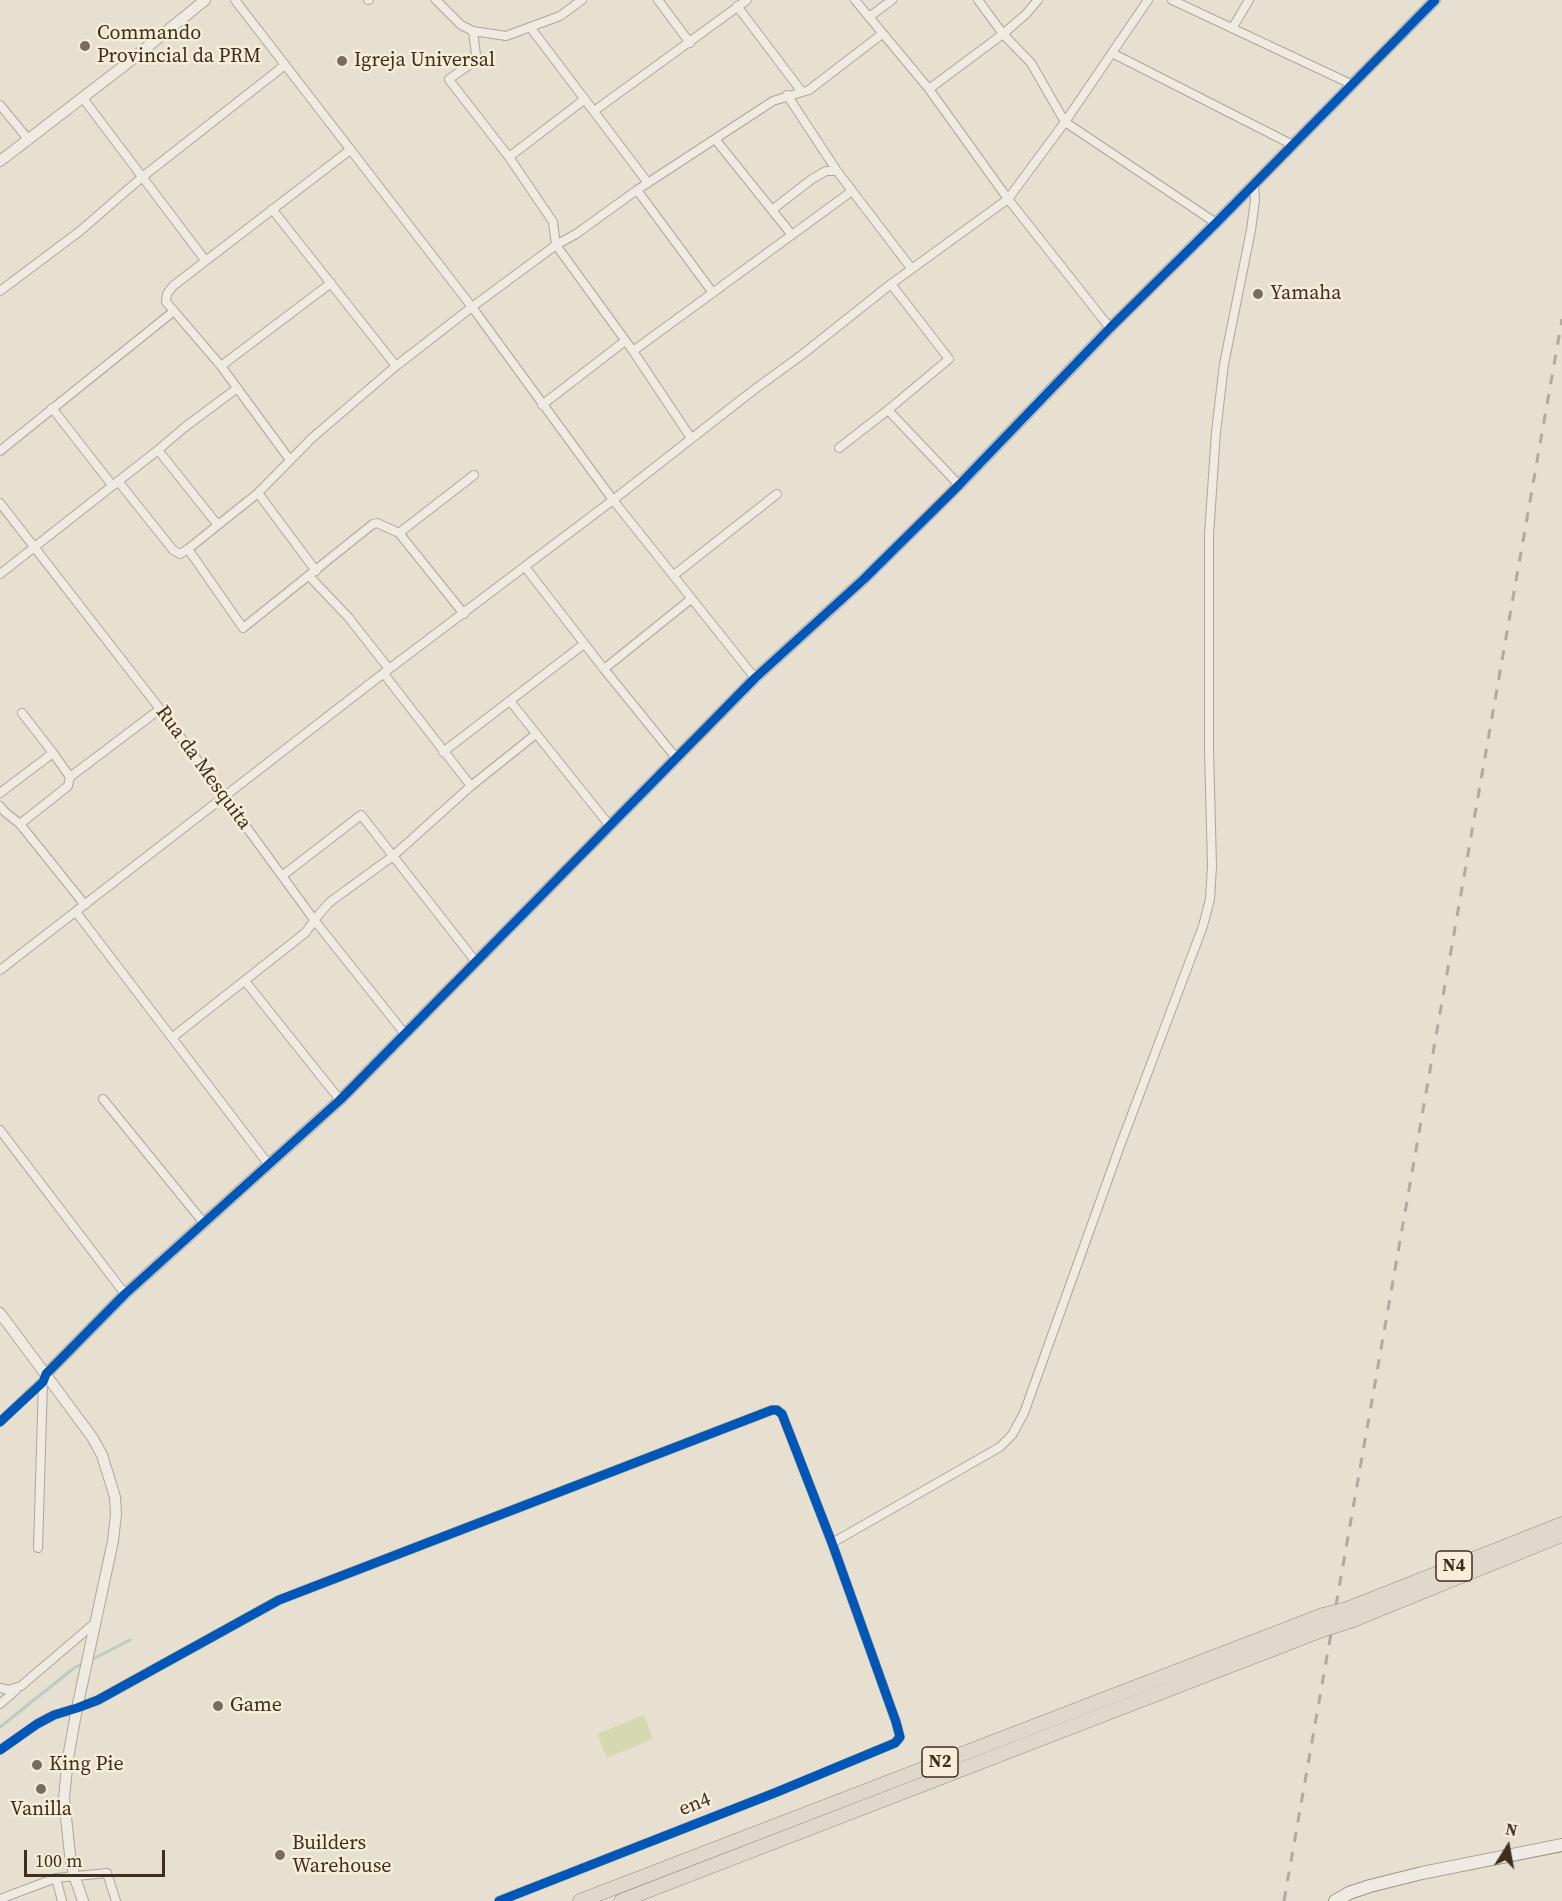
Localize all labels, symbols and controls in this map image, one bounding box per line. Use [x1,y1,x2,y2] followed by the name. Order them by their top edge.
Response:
[97,22,261,69] place label: Commando Provincial da PRM
[78,39,92,53] marker: Commando Provincial da PRM
[354,49,495,73] place label: Igreja Universal
[335,54,349,68] marker: Igreja Universal
[1270,282,1342,306] place label: Yamaha
[1251,287,1265,301] marker: Yamaha
[150,701,256,835] street label: Rua da Mesquita
[1436,1551,1472,1581] road number: N4
[230,1694,282,1718] place label: Game
[211,1699,225,1713] marker: Game
[922,1747,958,1777] road number: N2
[49,1753,124,1777] place label: King Pie
[30,1758,44,1772] marker: King Pie
[34,1782,48,1796] marker: Vanilla
[676,1788,714,1822] street label: en4
[10,1798,72,1822] place label: Vanilla
[1478,1817,1538,1877] north arrow
[1504,1817,1519,1841] text: N
[292,1832,392,1879] place label: Builders Warehouse
[27,1838,168,1876] scale bar
[35,1848,82,1873] text: 100 m
[273,1848,287,1862] marker: Builders Warehouse

